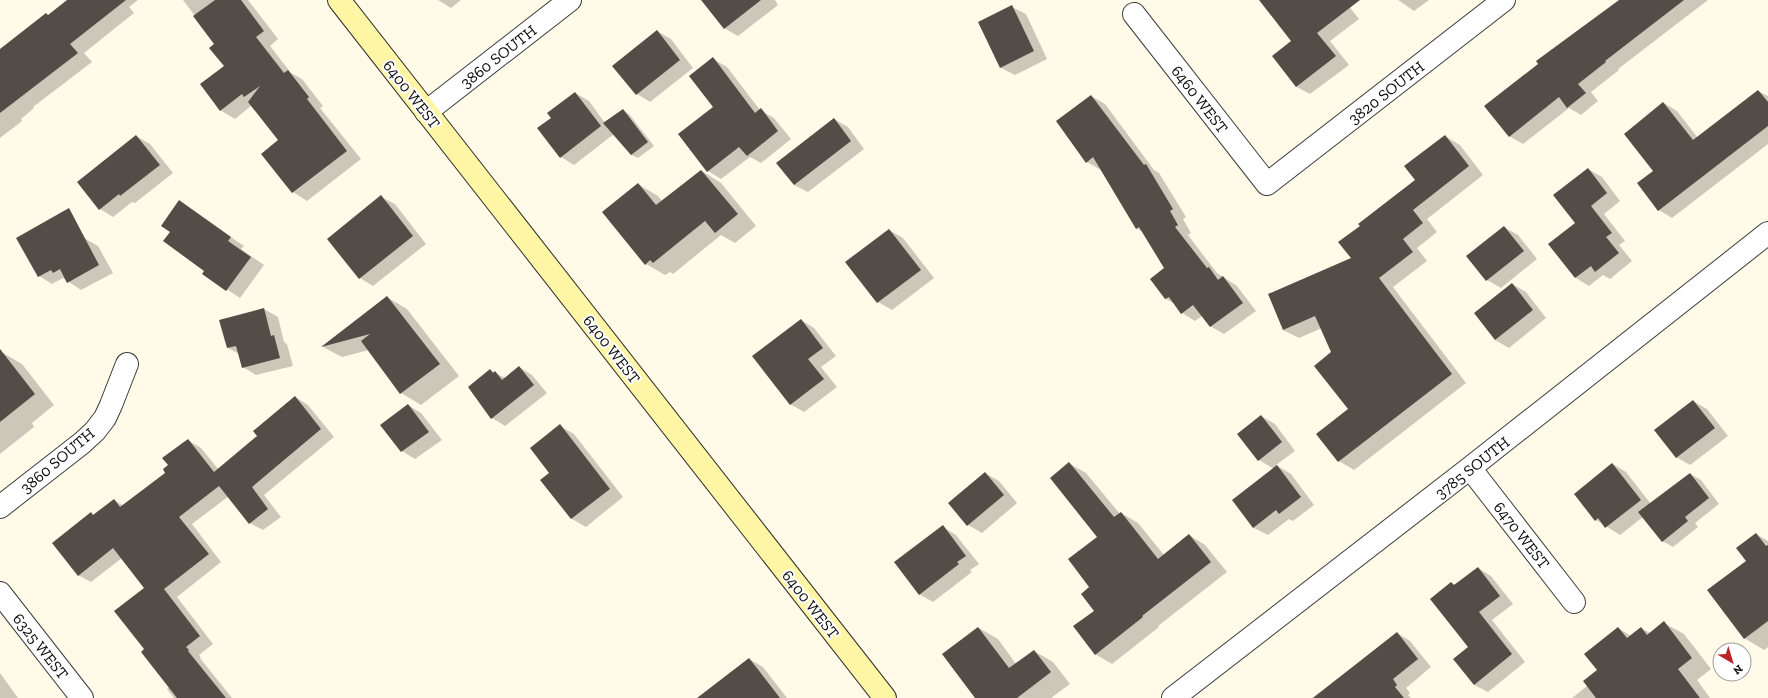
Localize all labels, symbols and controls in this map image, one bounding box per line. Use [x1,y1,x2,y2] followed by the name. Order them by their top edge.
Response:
[456,21,540,92] street label: 3860 SOUTH
[379,56,444,132] street label: 6400 WEST
[1345,57,1428,128] street label: 3820 SOUTH
[1167,62,1232,137] street label: 6460 WEST
[579,311,644,387] street label: 6400 WEST
[16,424,98,497] street label: 3860 SOUTH
[1431,432,1513,502] street label: 3785 SOUTH
[1490,498,1554,573] street label: 6470 WEST
[778,566,843,642] street label: 6400 WEST
[9,609,72,683] street label: 6325 WEST
[1712,642,1752,682] north arrow
[1730,662,1745,678] text: N

